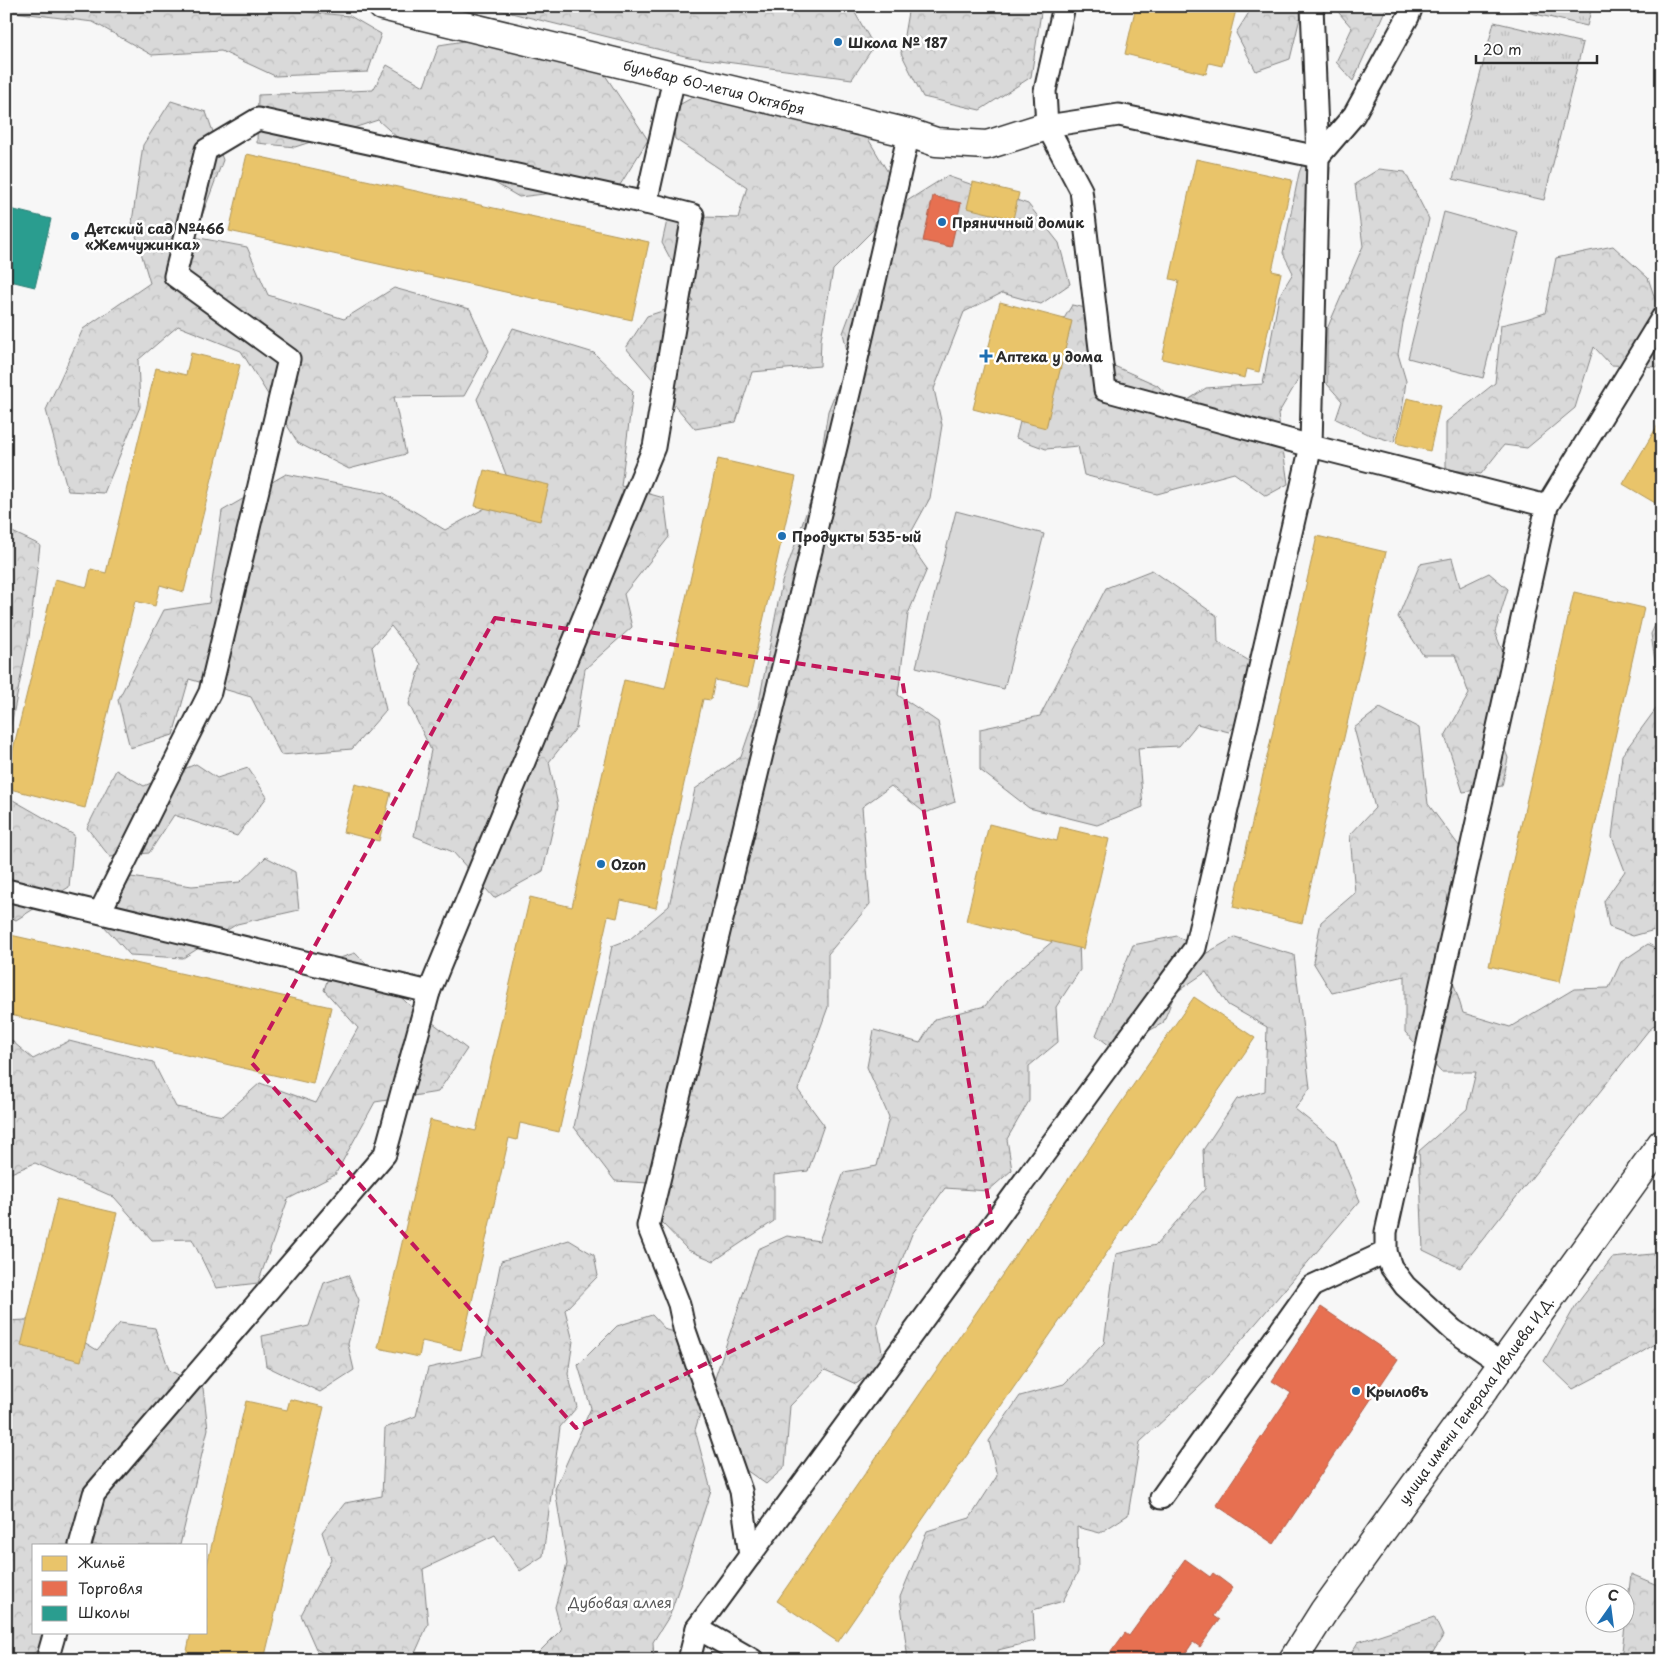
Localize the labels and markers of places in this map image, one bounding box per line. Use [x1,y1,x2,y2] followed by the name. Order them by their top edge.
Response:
[848,32,948,53] place label: Школа № 187
[832,36,844,48] marker: Школа № 187
[952,212,1084,233] place label: Пряничный домик
[936,216,948,228] marker: Пряничный домик
[84,218,224,255] place label: Детский сад №466 «Жемчужинка»
[69,230,81,242] marker: Детский сад №466 «Жемчужинка»
[996,346,1103,367] place label: Аптека у дома
[980,350,992,362] marker: Аптека у дома
[792,526,922,547] place label: Продукты 535-ый
[776,530,788,542] marker: Продукты 535-ый
[611,854,646,875] place label: Ozon
[595,858,607,870] marker: Ozon
[1366,1381,1429,1402] place label: Крыловъ
[1350,1385,1362,1397] marker: Крыловъ

